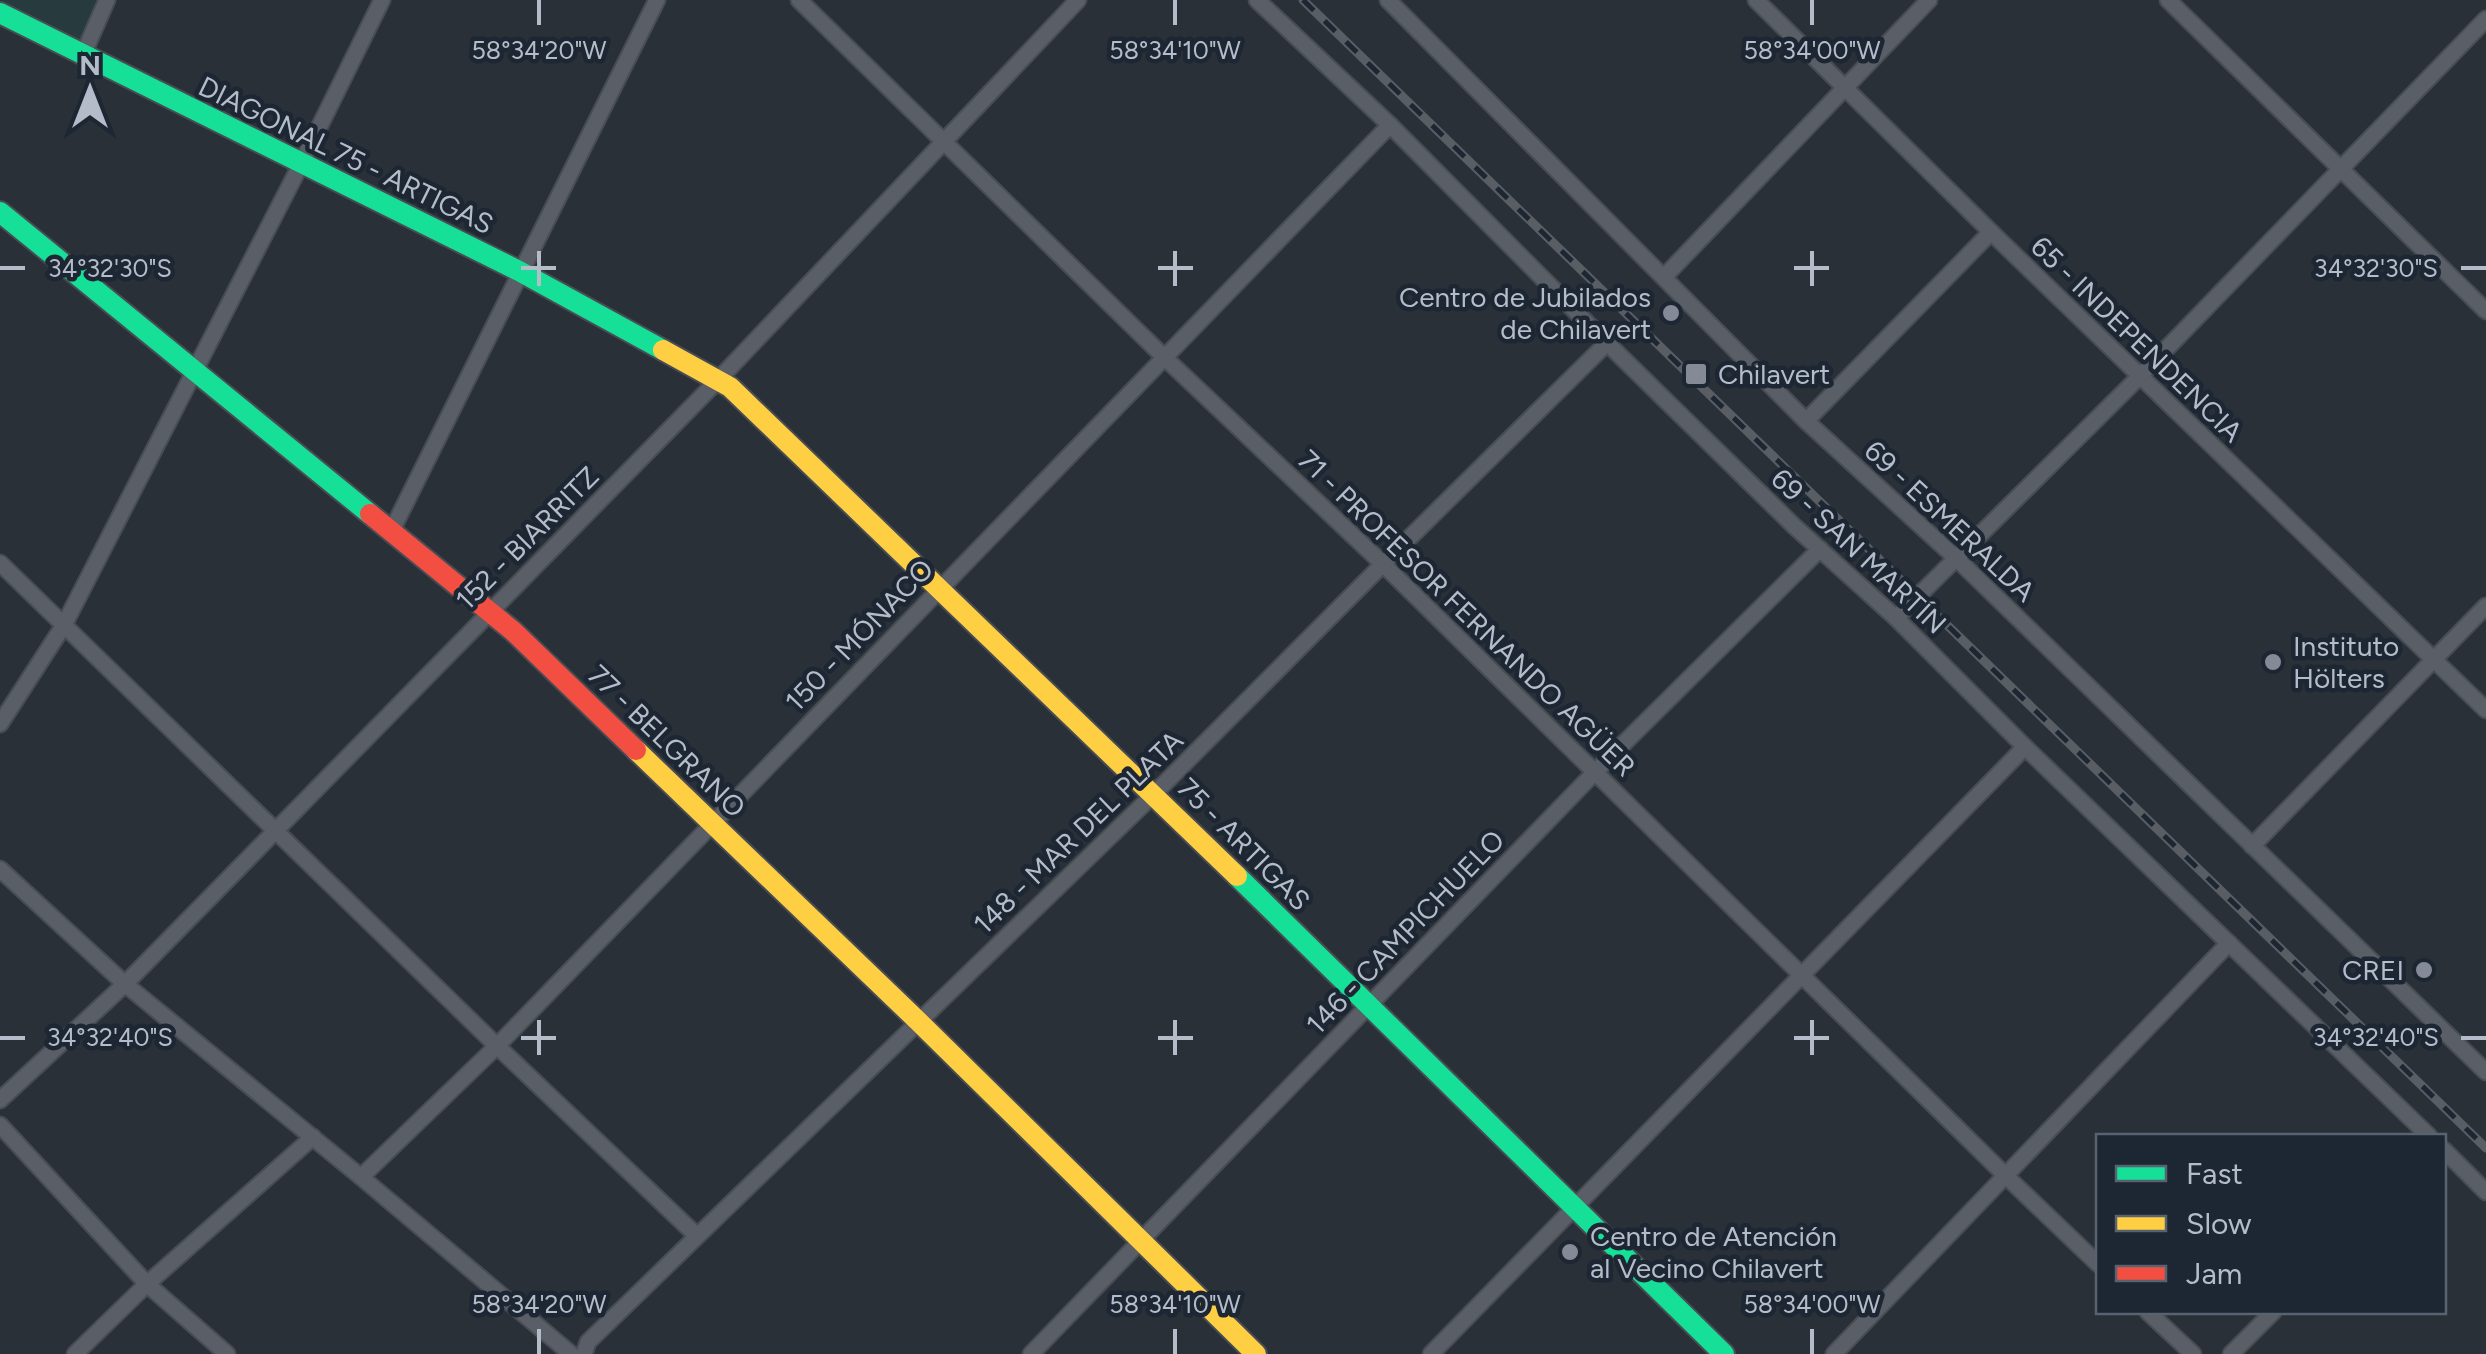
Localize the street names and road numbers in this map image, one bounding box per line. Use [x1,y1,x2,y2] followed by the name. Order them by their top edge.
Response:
[193,69,499,241] street label: DIAGONAL 75 - ARTIGAS
[2024,229,2250,449] street label: 65 - INDEPENDENCIA
[1858,433,2042,609] street label: 69 - ESMERALDA
[1291,442,1643,784] street label: 71 - PROFESOR FERNANDO AGÜER
[448,459,606,617] street label: 152 - BIARRITZ
[1764,461,1954,641] street label: 69 - SAN MARTÍN
[778,552,940,718] street label: 150 - MÓNACO
[581,658,753,824] street label: 77 - BELGRANO
[966,723,1190,941] street label: 148 - MAR DEL PLATA
[1171,771,1317,917] street label: 75 - ARTIGAS
[1299,823,1511,1041] street label: 146 - CAMPICHUELO

